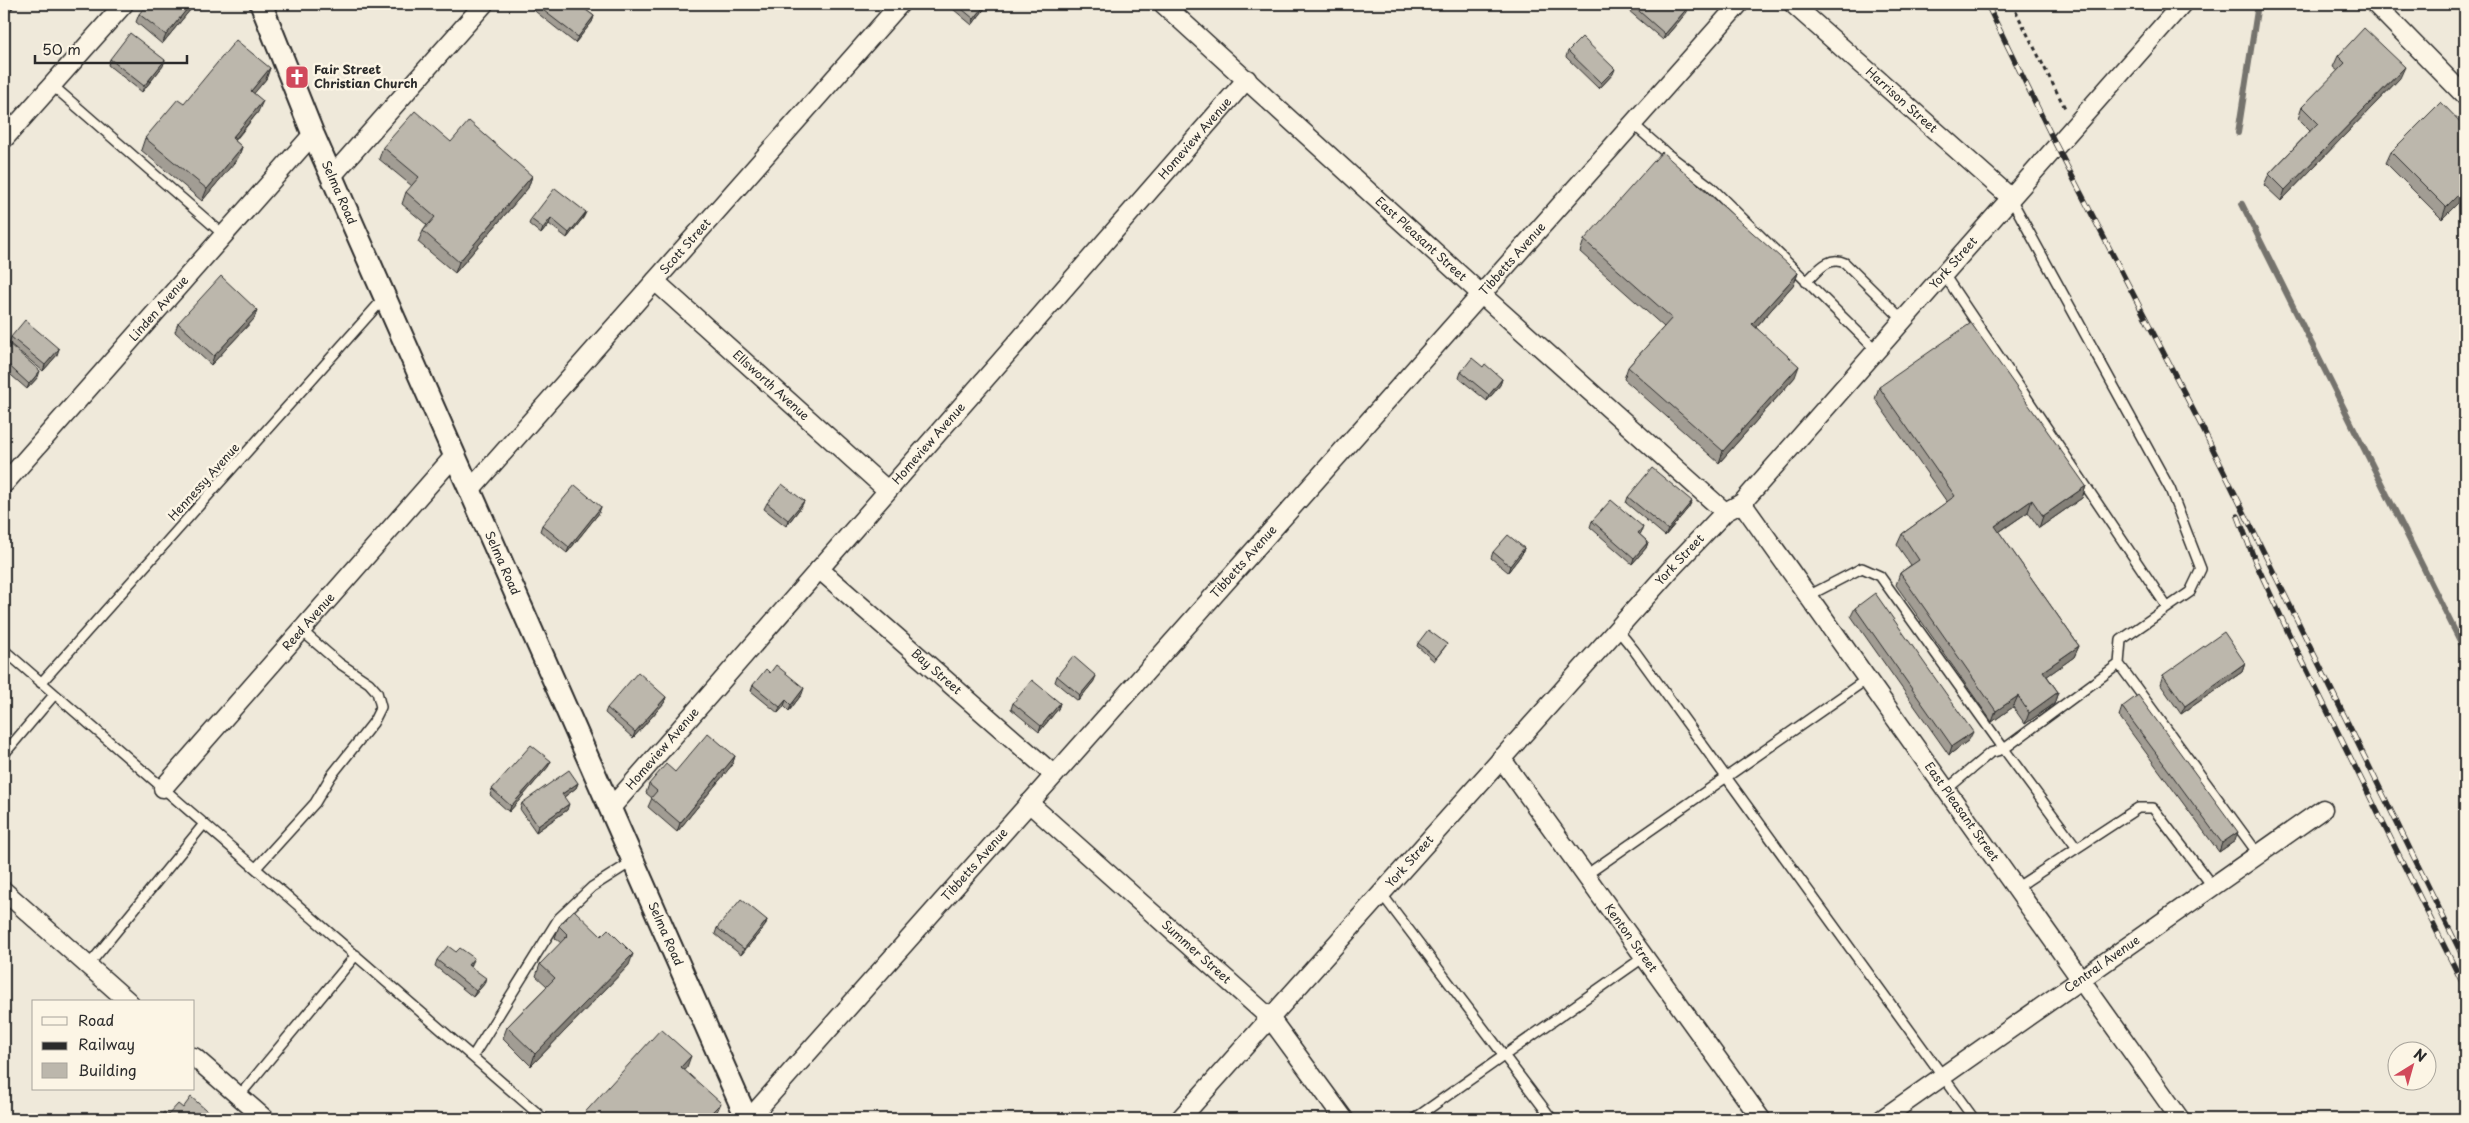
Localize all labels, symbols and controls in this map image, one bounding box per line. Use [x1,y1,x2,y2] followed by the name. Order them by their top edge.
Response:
[35,32,188,64] scale bar
[42,37,81,60] text: 50 m
[314,60,418,92] place label: Fair Street Christian Church
[1862,63,1942,137] street label: Harrison Street
[284,64,310,90] church icon: Fair Street Christian Church
[1154,93,1235,183] street label: Homeview Avenue
[318,157,362,227] street label: Selma Road
[1372,192,1471,285] street label: East Pleasant Street
[655,214,715,278] street label: Scott Street
[1474,218,1549,299] street label: Tibbetts Avenue
[1925,232,1981,292] street label: York Street
[124,271,192,345] street label: Linden Avenue
[729,345,814,424] street label: Ellsworth Avenue
[887,398,969,488] street label: Homeview Avenue
[163,438,243,524] street label: Hennessy Avenue
[1206,520,1281,602] street label: Tibbetts Avenue
[481,528,525,598] street label: Selma Road
[1650,529,1708,589] street label: York Street
[278,588,339,654] street label: Reed Avenue
[908,644,966,698] street label: Bay Street
[621,703,703,793] street label: Homeview Avenue
[1921,758,2004,865] street label: East Pleasant Street
[937,823,1012,905] street label: Tibbetts Avenue
[1381,831,1437,891] street label: York Street
[644,899,688,968] street label: Selma Road
[1601,899,1663,976] street label: Kenton Street
[1158,915,1236,988] street label: Summer Street
[2060,931,2143,996] street label: Central Avenue
[32,1000,195,1090] legend
[78,1008,114,1031] text: Road
[78,1032,135,1055] text: Railway
[2386,1040,2436,1090] north arrow
[2409,1043,2431,1067] text: N
[78,1058,137,1081] text: Building

